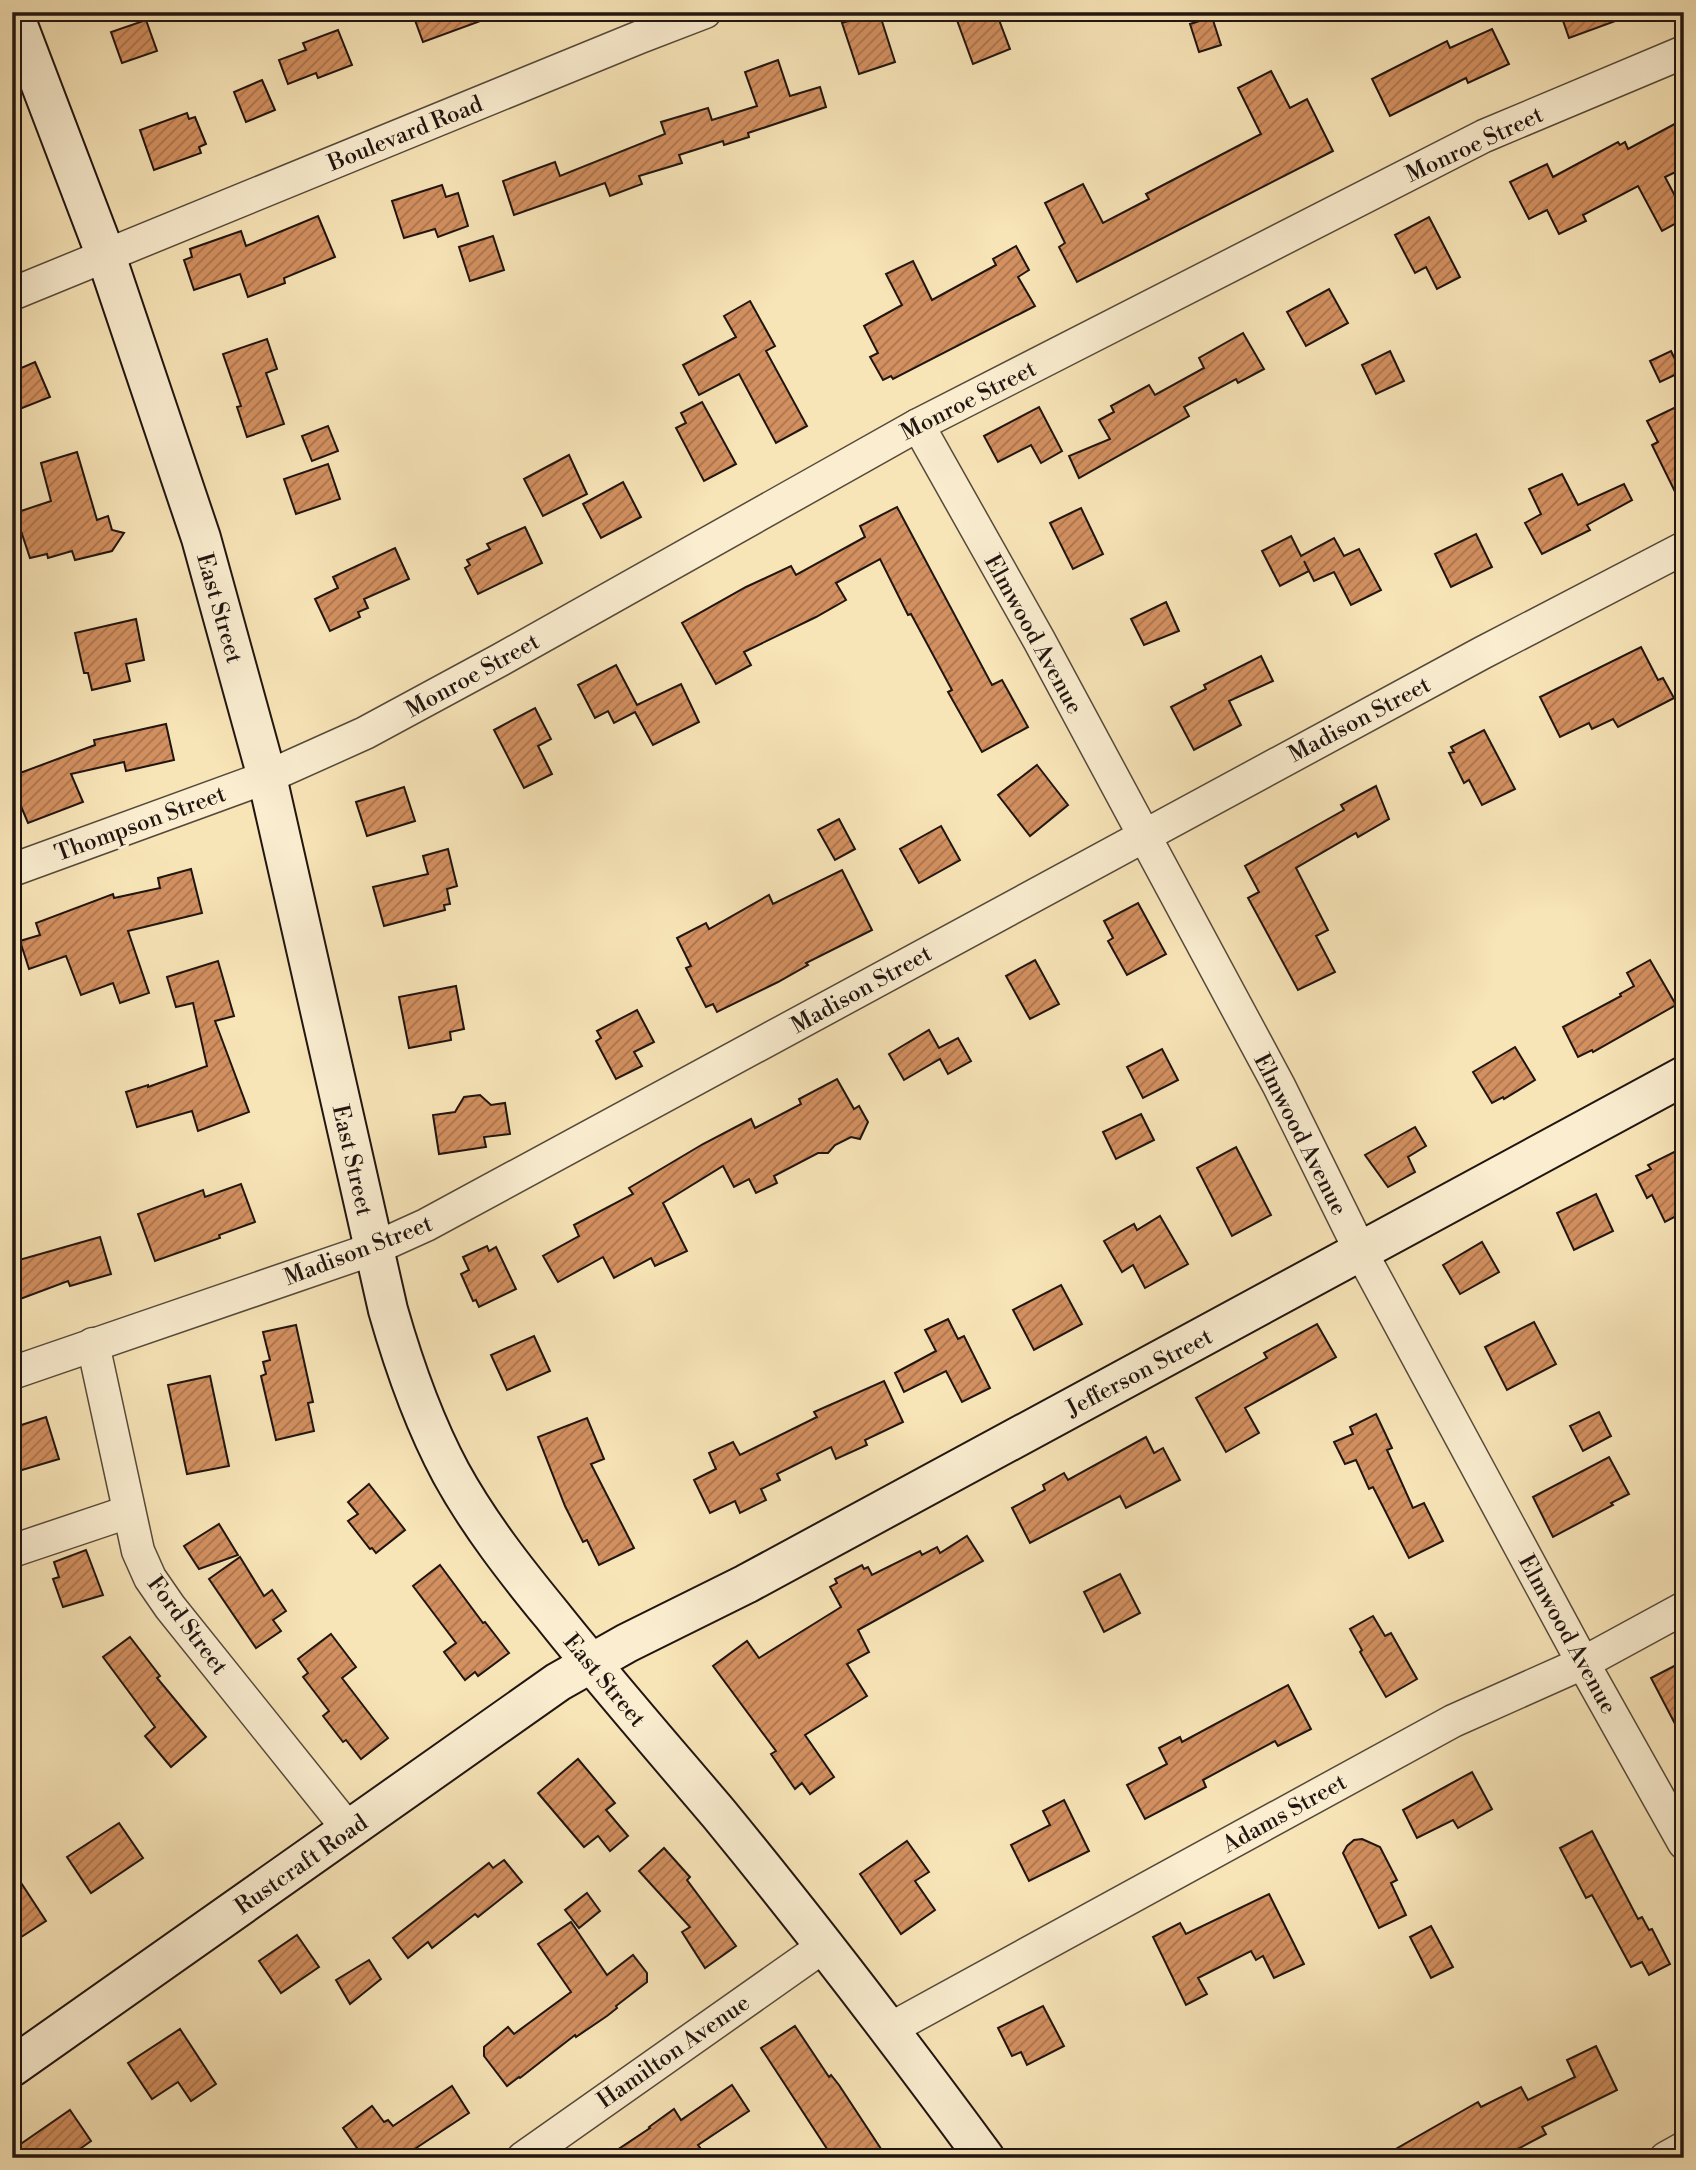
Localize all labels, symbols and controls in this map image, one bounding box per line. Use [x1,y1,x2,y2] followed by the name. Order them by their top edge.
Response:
[323,90,487,178] street label: Boulevard Road
[1401,101,1548,189] street label: Monroe Street
[896,355,1041,447] street label: Monroe Street
[190,550,248,667] street label: East Street
[978,550,1088,719] street label: Elmwood Avenue
[401,628,544,724] street label: Monroe Street
[1284,671,1435,769] street label: Madison Street
[51,780,230,868] street label: Thompson Street
[786,940,937,1040] street label: Madison Street
[1247,1049,1353,1220] street label: Elmwood Avenue
[326,1102,378,1218] street label: East Street
[280,1210,436,1292] street label: Madison Street
[1061,1323,1217,1424] street label: Jefferson Street
[1512,1550,1622,1719] street label: Elmwood Avenue
[141,1571,233,1681] street label: Ford Street
[557,1628,651,1733] street label: East Street
[1217,1768,1351,1860] street label: Adams Street
[230,1809,373,1921] street label: Rustcraft Road
[592,1989,755,2115] street label: Hamilton Avenue

